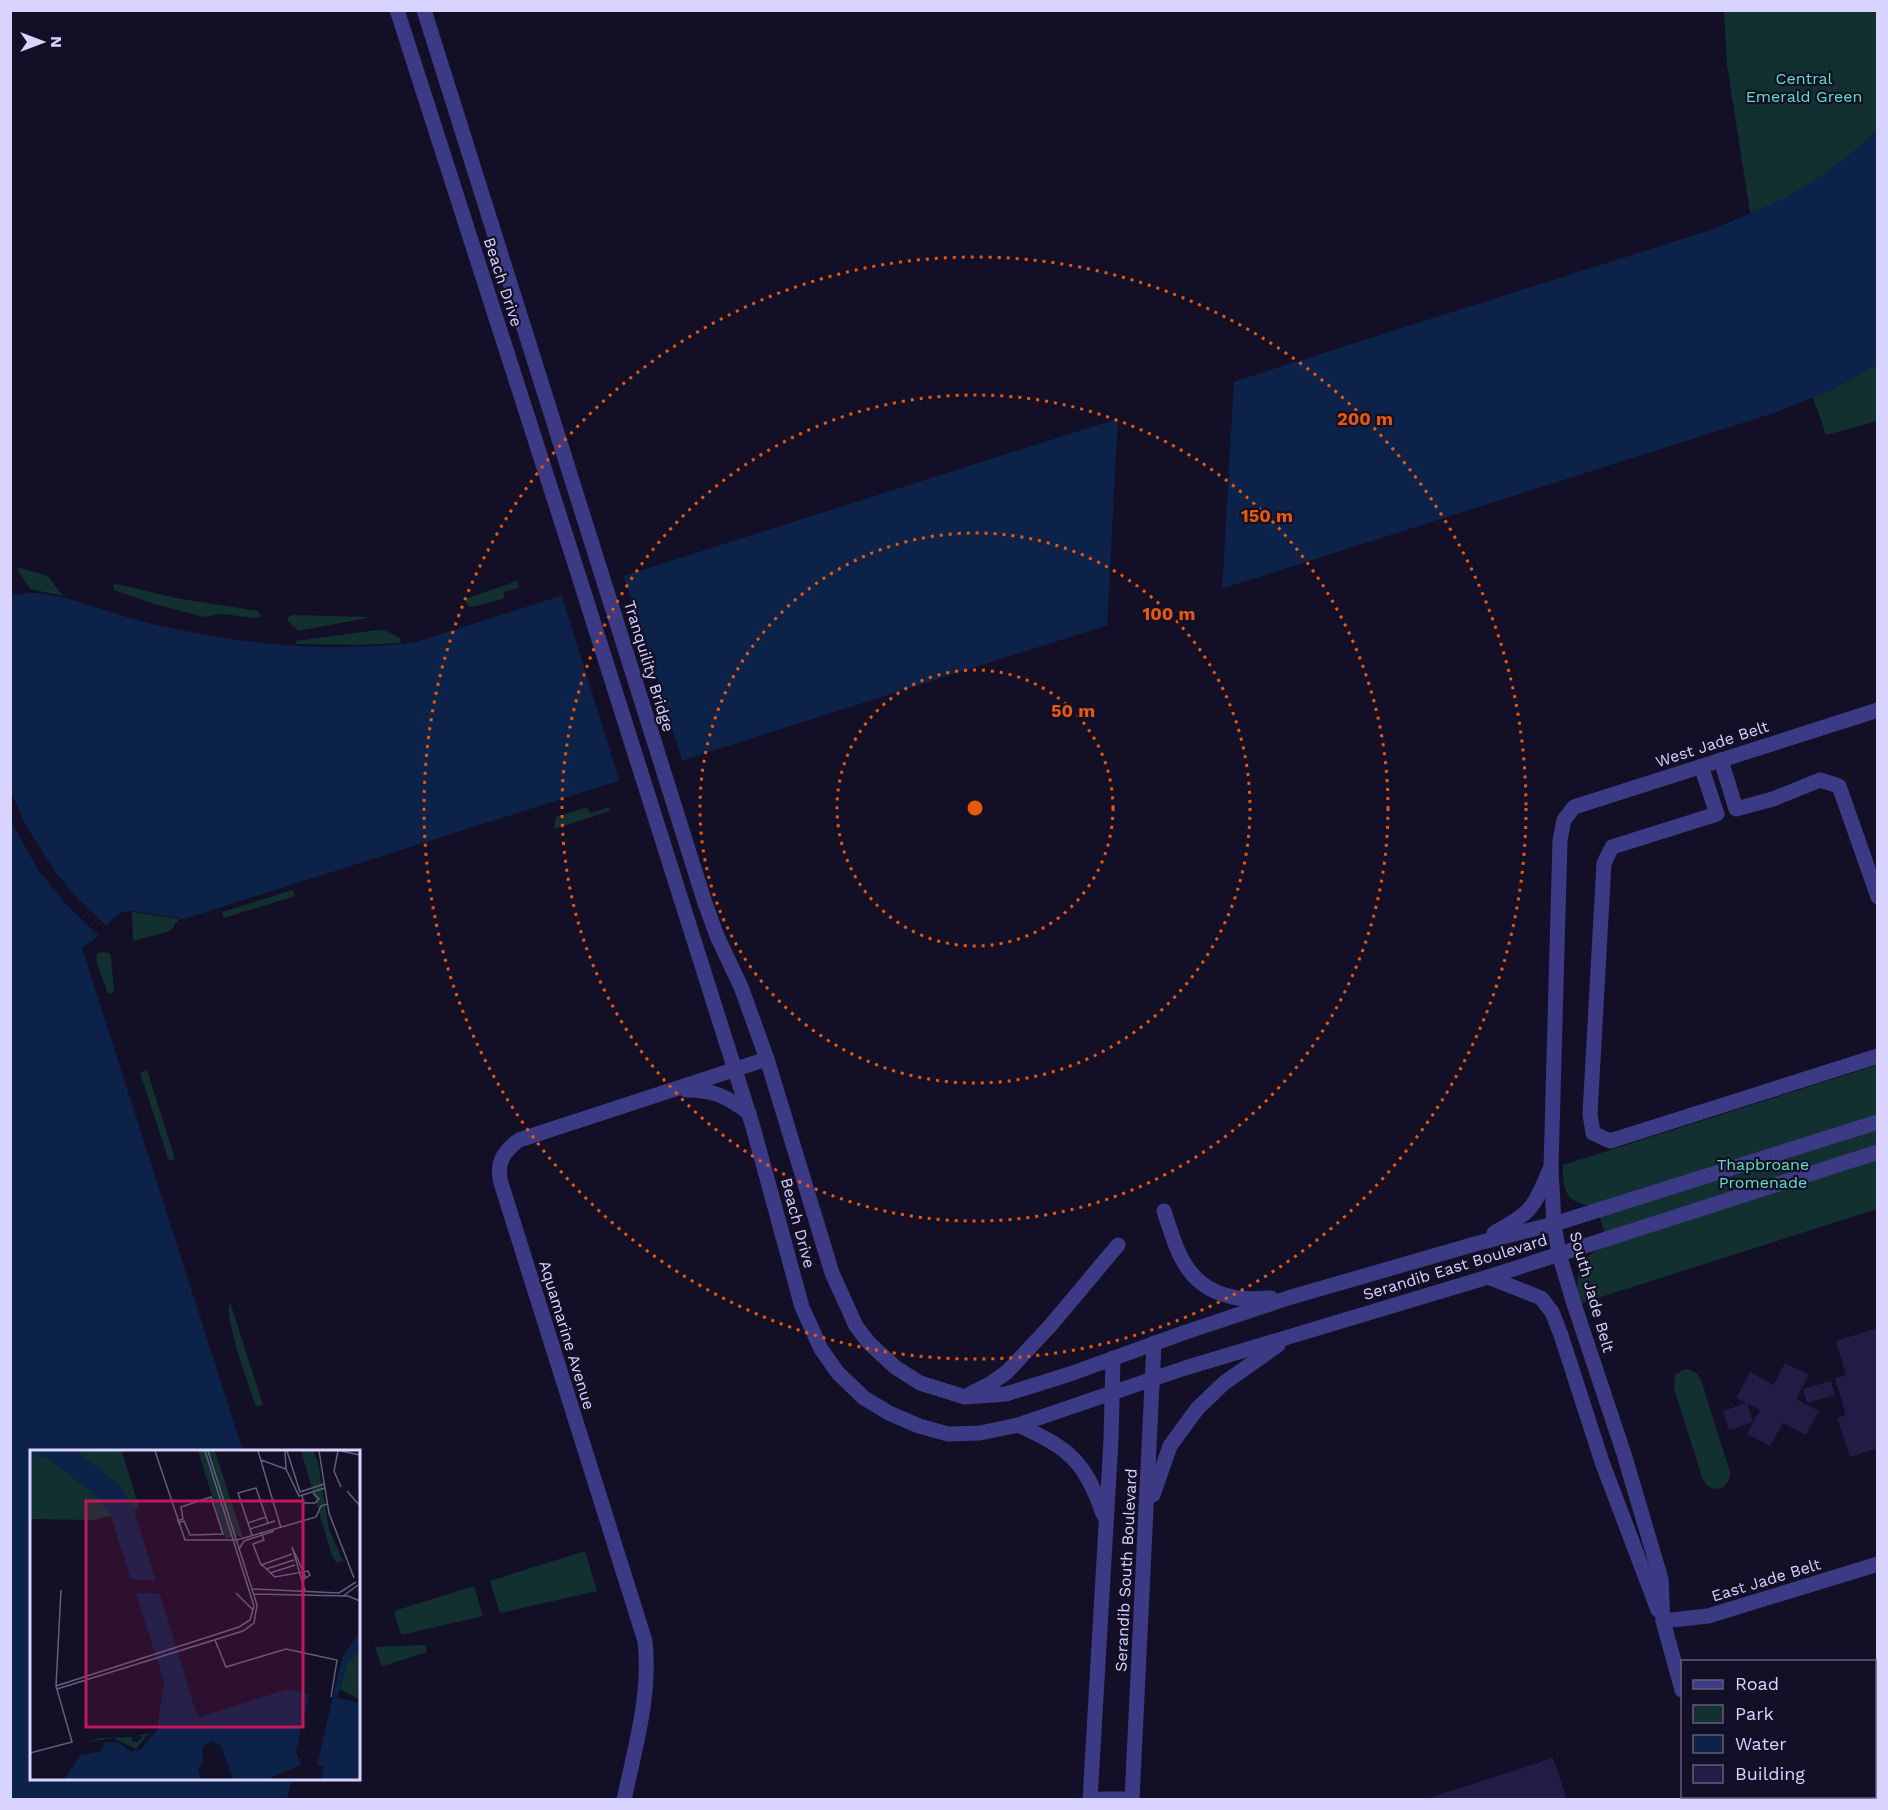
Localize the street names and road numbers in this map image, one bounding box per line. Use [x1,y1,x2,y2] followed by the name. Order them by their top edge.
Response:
[480,235,526,329] street label: Beach Drive
[620,598,678,734] street label: Tranquility Bridge
[1653,717,1771,771] street label: West Jade Belt
[777,1176,819,1270] street label: Beach Drive
[1566,1229,1618,1355] street label: South Jade Belt
[1361,1230,1549,1304] street label: Serandib East Boulevard
[535,1258,599,1412] street label: Aquamarine Avenue
[1111,1468,1141,1672] street label: Serandib South Boulevard
[1709,1554,1823,1606] street label: East Jade Belt

